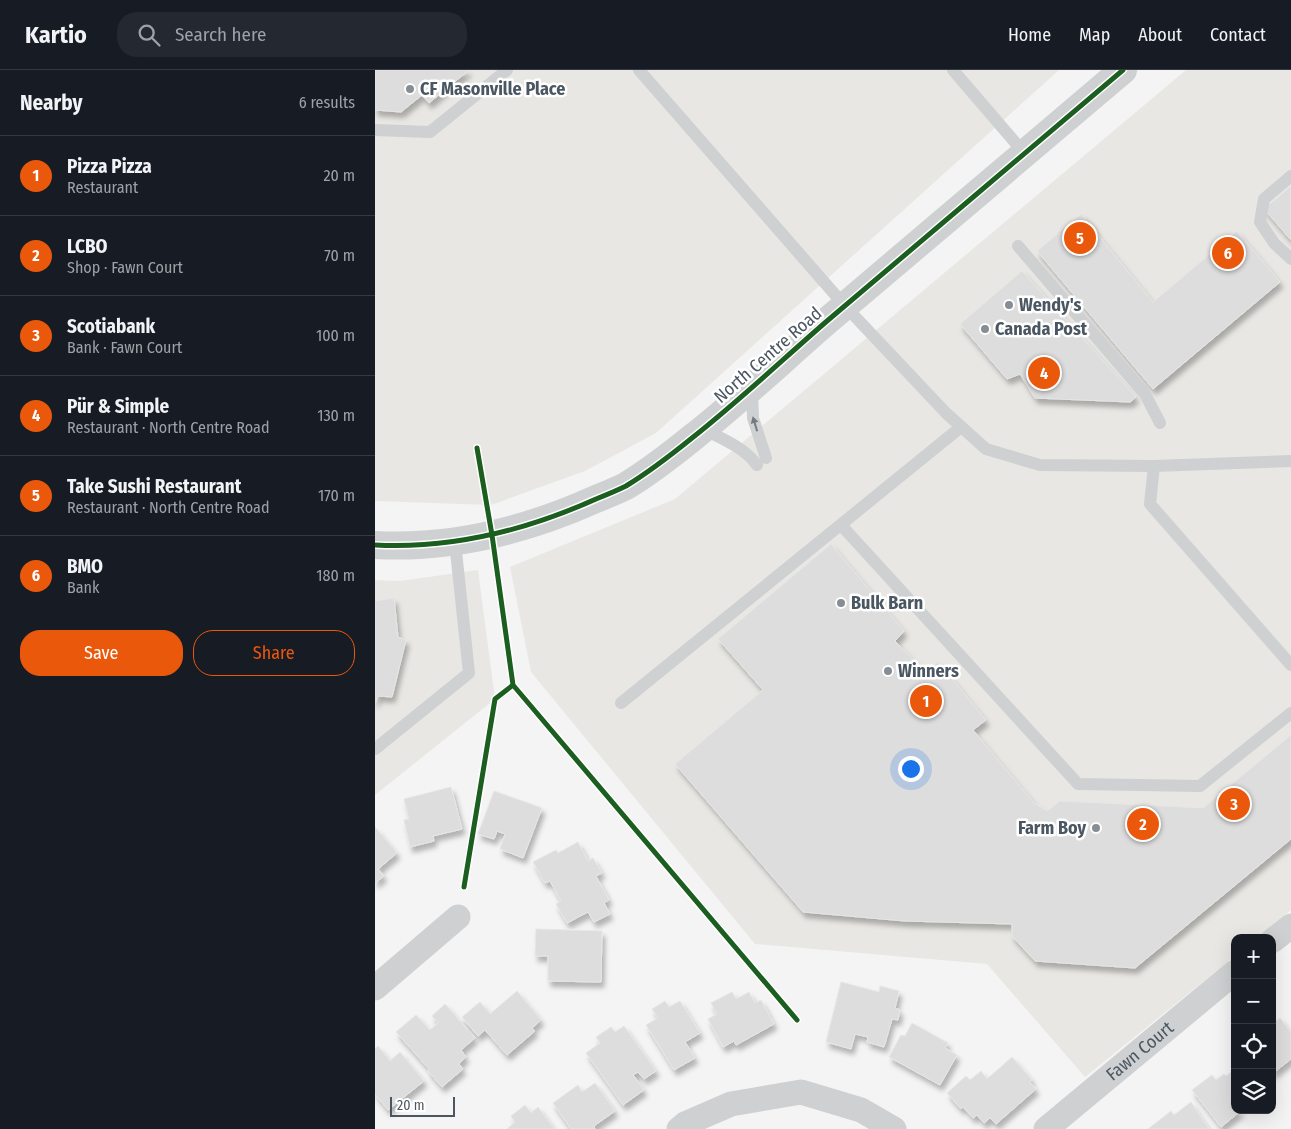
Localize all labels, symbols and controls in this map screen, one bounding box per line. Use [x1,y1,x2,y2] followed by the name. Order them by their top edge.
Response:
[117,12,467,57] search box
[25,21,87,49] text: Kartio
[135,21,163,49] icon: search
[175,23,266,46] text: Search here
[1008,24,1051,46] text: Home
[1079,24,1110,46] text: Map
[1138,24,1182,46] text: About
[1210,24,1266,46] text: Contact
[420,78,565,100] place label: CF Masonville Place
[404,83,416,95] marker: CF Masonville Place
[20,90,82,116] text: Nearby
[299,93,355,112] text: 6 results
[67,155,152,178] text: Pizza Pizza
[33,166,39,185] text: 1
[324,166,355,185] text: 20 m
[67,178,138,197] text: Restaurant
[1064,219,1096,257] pin: 5
[1212,234,1244,272] pin: 6
[67,235,108,258] text: LCBO
[32,246,40,265] text: 2
[324,246,355,265] text: 70 m
[67,258,183,277] text: Shop · Fawn Court
[1019,294,1082,316] place label: Wendy's
[1003,299,1015,311] marker: Wendy's
[710,302,826,408] street label: North Centre Road
[67,315,155,338] text: Scotiabank
[995,318,1088,340] place label: Canada Post
[979,323,991,335] marker: Canada Post
[32,326,40,345] text: 3
[316,326,355,345] text: 100 m
[67,338,182,357] text: Bank · Fawn Court
[1028,354,1060,392] pin: 4
[67,395,169,418] text: Pür & Simple
[32,406,40,425] text: 4
[317,406,355,425] text: 130 m
[751,416,759,431] one-way arrow
[67,418,270,437] text: Restaurant · North Centre Road
[67,475,241,498] text: Take Sushi Restaurant
[32,486,40,505] text: 5
[318,486,355,505] text: 170 m
[67,498,270,517] text: Restaurant · North Centre Road
[67,555,103,578] text: BMO
[32,566,40,585] text: 6
[316,566,355,585] text: 180 m
[67,578,99,597] text: Bank
[851,592,923,614] place label: Bulk Barn
[835,597,847,609] marker: Bulk Barn
[20,630,183,676] button: Save
[193,630,355,676] button: Share
[898,660,959,682] place label: Winners
[882,665,894,677] marker: Winners
[910,682,942,720] pin: 1
[898,756,924,782] your location
[1218,785,1250,823] pin: 3
[1127,805,1159,843] pin: 2
[1018,817,1086,839] place label: Farm Boy
[1090,822,1102,834] marker: Farm Boy
[1231,934,1276,1114] map controls
[1231,934,1276,979] button: +
[1231,979,1276,1024] button: −
[1102,1017,1178,1085] street label: Fawn Court
[1231,1024,1276,1069] button: locate
[1231,1069,1276,1114] button: layers
[390,1094,455,1117] scale bar
[397,1097,425,1114] text: 20 m

